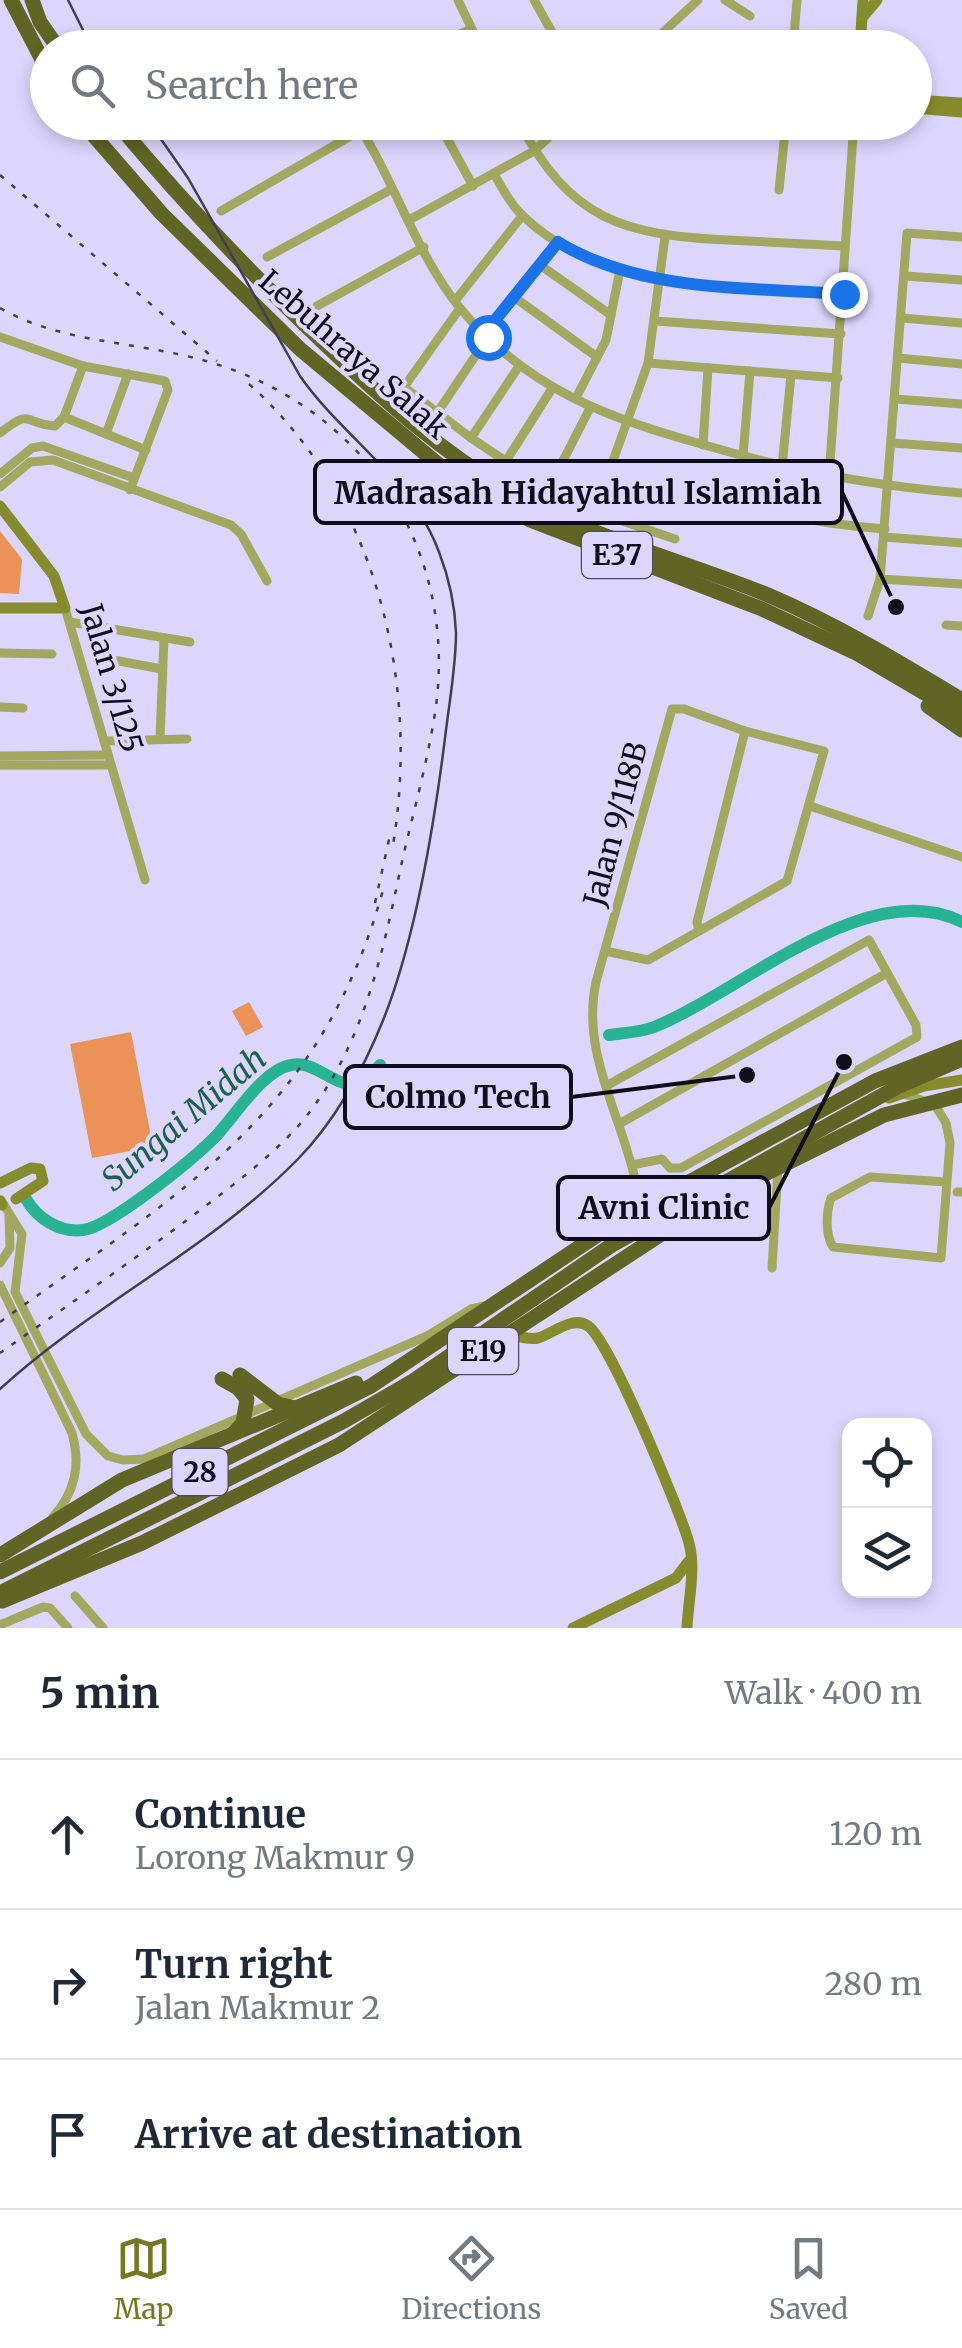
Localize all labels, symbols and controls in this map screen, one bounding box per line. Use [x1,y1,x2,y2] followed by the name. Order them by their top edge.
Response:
[30,30,932,140] search box
[65,58,120,113] icon: search
[145,62,358,109] text: Search here
[251,261,457,447] street label: Lebuhraya Salak
[822,272,868,318] route end
[466,315,512,361] route start
[315,461,842,523] callout: Madrasah Hidayahtul Islamiah
[334,473,822,513] text: Madrasah Hidayahtul Islamiah
[582,532,652,578] road number: E37
[72,598,151,757] street label: Jalan 3/125
[575,738,655,911] street label: Jalan 9/118B
[93,1038,275,1200] water label: Sungai Midah
[345,1066,571,1128] callout: Colmo Tech
[365,1077,551,1117] text: Colmo Tech
[558,1177,769,1239] callout: Avni Clinic
[577,1188,750,1228] text: Avni Clinic
[448,1328,518,1374] road number: E19
[842,1418,932,1598] map controls
[842,1418,932,1508] button: locate
[172,1449,228,1495] road number: 28
[842,1508,932,1598] button: layers
[40,1667,159,1719] text: 5 min
[725,1673,922,1713] text: Walk · 400 m
[135,1791,306,1838] text: Continue
[40,1807,95,1862] icon: ahead
[830,1814,922,1854] text: 120 m
[135,1838,415,1878] text: Lorong Makmur 9
[135,1941,333,1988] text: Turn right
[40,1957,95,2012] icon: right
[824,1964,922,2004] text: 280 m
[135,1988,380,2028] text: Jalan Makmur 2
[40,2107,95,2162] icon: arrive
[135,2111,522,2158] text: Arrive at destination
[114,2231,174,2327] tab: Map
[401,2231,541,2327] tab: Directions
[769,2231,848,2327] tab: Saved

